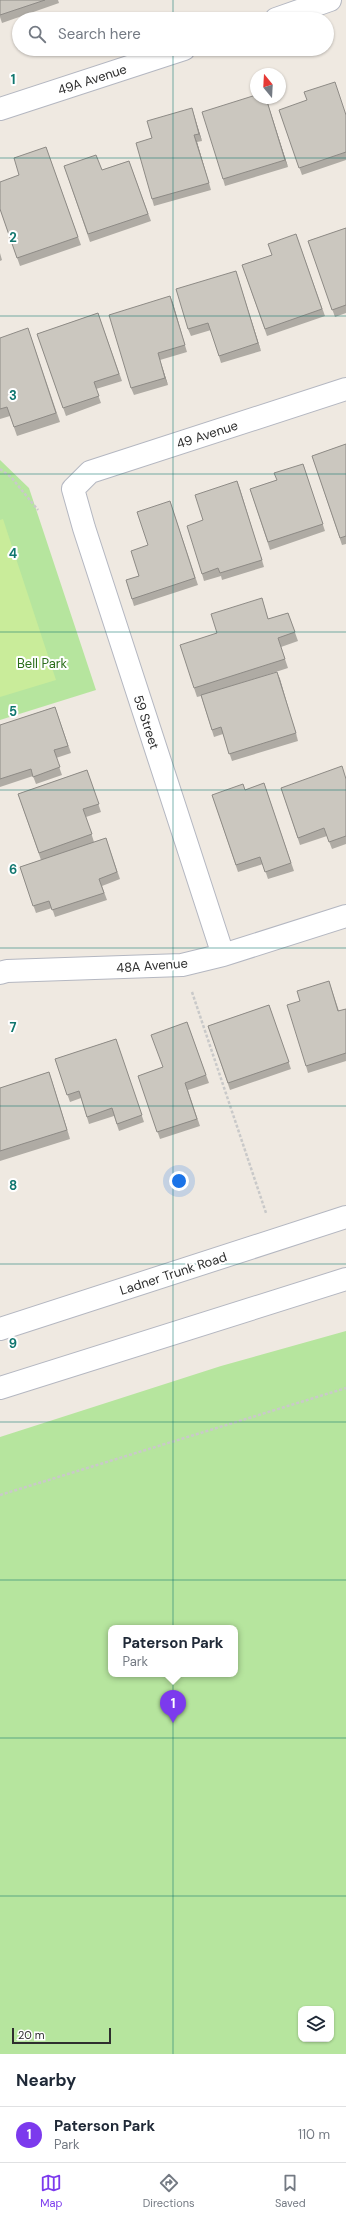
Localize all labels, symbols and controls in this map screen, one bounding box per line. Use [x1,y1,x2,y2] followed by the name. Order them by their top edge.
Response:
[12,12,334,56] search box
[26,23,48,45] icon: search
[58,24,141,44] text: Search here
[55,60,129,99] street label: 49A Avenue
[250,68,286,104] north arrow
[11,71,15,88] text: 1
[9,229,17,246] text: 2
[9,387,17,404] text: 3
[174,417,240,452] street label: 49 Avenue
[9,545,17,562] text: 4
[17,655,68,672] park label: Bell Park
[130,693,163,751] street label: 59 Street
[9,703,17,720] text: 5
[9,861,17,878] text: 6
[116,955,188,976] street label: 48A Avenue
[10,1019,17,1036] text: 7
[169,1171,189,1191] your location
[9,1177,17,1194] text: 8
[117,1248,229,1299] street label: Ladner Trunk Road
[9,1335,17,1352] text: 9
[108,1625,238,1677] popup
[122,1633,224,1653] text: Paterson Park
[122,1653,148,1670] text: Park
[160,1690,186,1723] pin: 1
[298,2006,334,2042] map controls
[298,2006,334,2042] button: layers
[12,2026,111,2045] scale bar
[18,2028,44,2042] text: 20 m
[16,2069,76,2091] text: Nearby
[54,2116,155,2136] text: Paterson Park
[27,2126,31,2143] text: 1
[298,2126,330,2143] text: 110 m
[54,2136,80,2153] text: Park
[40,2172,62,2210] tab: Map
[143,2172,195,2210] tab: Directions
[275,2172,306,2210] tab: Saved

